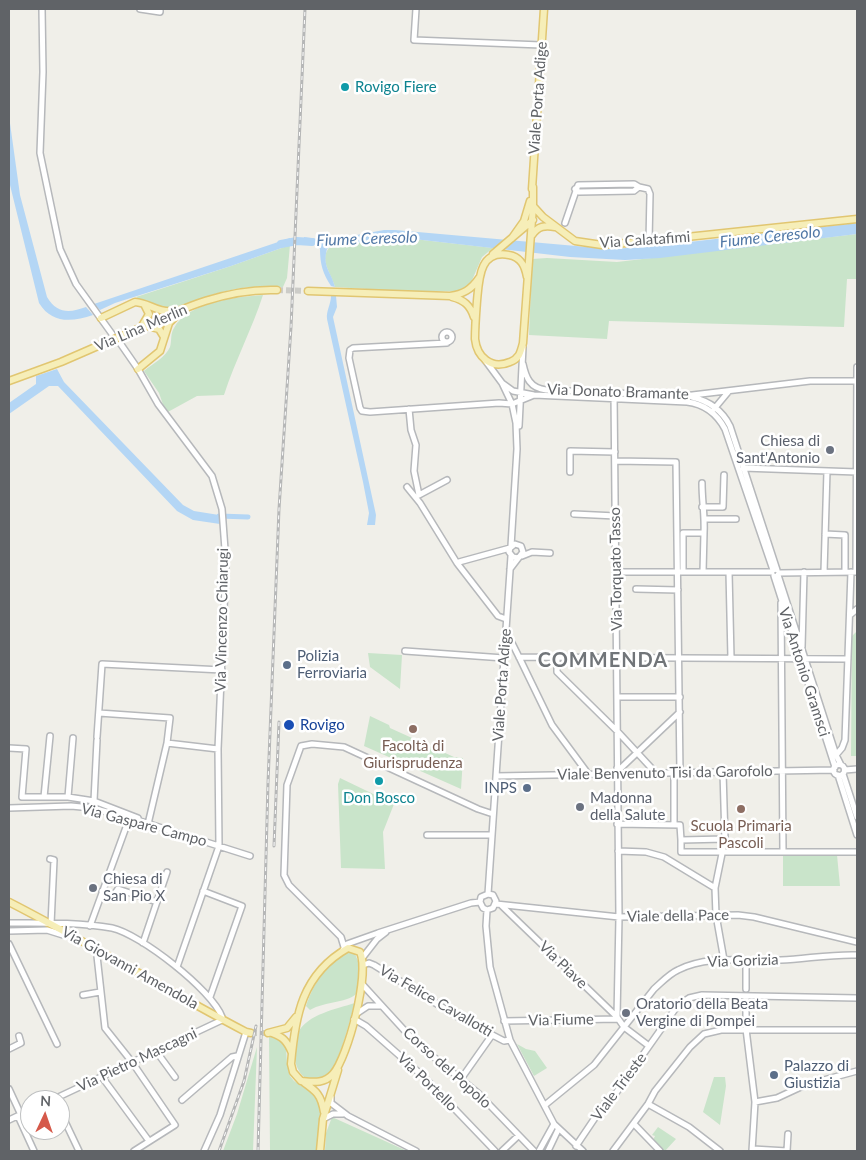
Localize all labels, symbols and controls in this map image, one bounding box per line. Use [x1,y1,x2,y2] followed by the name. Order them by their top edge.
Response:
[525,41,551,155] street label: Viale Porta Adige
[355,78,437,96] place label: Rovigo Fiere
[339,81,351,93] marker: Rovigo Fiere
[719,222,821,252] water label: Fiume Ceresolo
[316,228,418,250] water label: Fiume Ceresolo
[599,228,691,252] street label: Via Calatafimi
[92,300,190,356] street label: Via Lina Merlin
[547,381,689,403] street label: Via Donato Bramante
[736,432,820,467] place label: Chiesa di Sant'Antonio
[824,444,836,456] marker: Chiesa di Sant'Antonio
[606,507,626,631] street label: Via Torquato Tasso
[212,548,232,692] street label: Via Vincenzo Chiarugi
[775,605,833,739] street label: Via Antonio Gramsci
[489,628,515,742] street label: Viale Porta Adige
[297,647,367,682] place label: Polizia Ferroviaria
[537,649,669,673] district label: COMMENDA
[281,659,293,671] marker: Polizia Ferroviaria
[300,716,345,734] place label: Rovigo
[282,718,296,732] marker: Rovigo
[407,723,419,735] marker: Facoltà di Giurisprudenza
[363,737,463,772] place label: Facoltà di Giurisprudenza
[557,762,773,784] street label: Viale Benvenuto Tisi da Garofolo
[373,775,385,787] marker: Don Bosco
[484,779,517,797] place label: INPS
[521,782,533,794] marker: INPS
[343,789,415,807] place label: Don Bosco
[590,789,665,824] place label: Madonna della Salute
[79,800,209,850] street label: Via Gaspare Campo
[574,801,586,813] marker: Madonna della Salute
[735,803,747,815] marker: Scuola Primaria Pascoli
[690,817,792,852] place label: Scuola Primaria Pascoli
[103,870,165,905] place label: Chiesa di San Pio X
[87,882,99,894] marker: Chiesa di San Pio X
[627,906,729,926] street label: Viale della Pace
[58,923,202,1013] street label: Via Giovanni Amendola
[535,938,591,992] street label: Via Piave
[707,951,779,971] street label: Via Gorizia
[376,961,496,1041] street label: Via Felice Cavallotti
[636,995,768,1030] place label: Oratorio della Beata Vergine di Pompei
[620,1007,632,1019] marker: Oratorio della Beata Vergine di Pompei
[528,1010,594,1030] street label: Via Fiume
[74,1024,200,1096] street label: Via Pietro Mascagni
[399,1024,495,1112] street label: Corso del Popolo
[393,1049,461,1115] street label: Via Portello
[588,1049,650,1125] street label: Viale Trieste
[784,1057,849,1092] place label: Palazzo di Giustizia
[768,1069,780,1081] marker: Palazzo di Giustizia
[20,1090,70,1140] north arrow
[40,1092,52,1109] text: N

